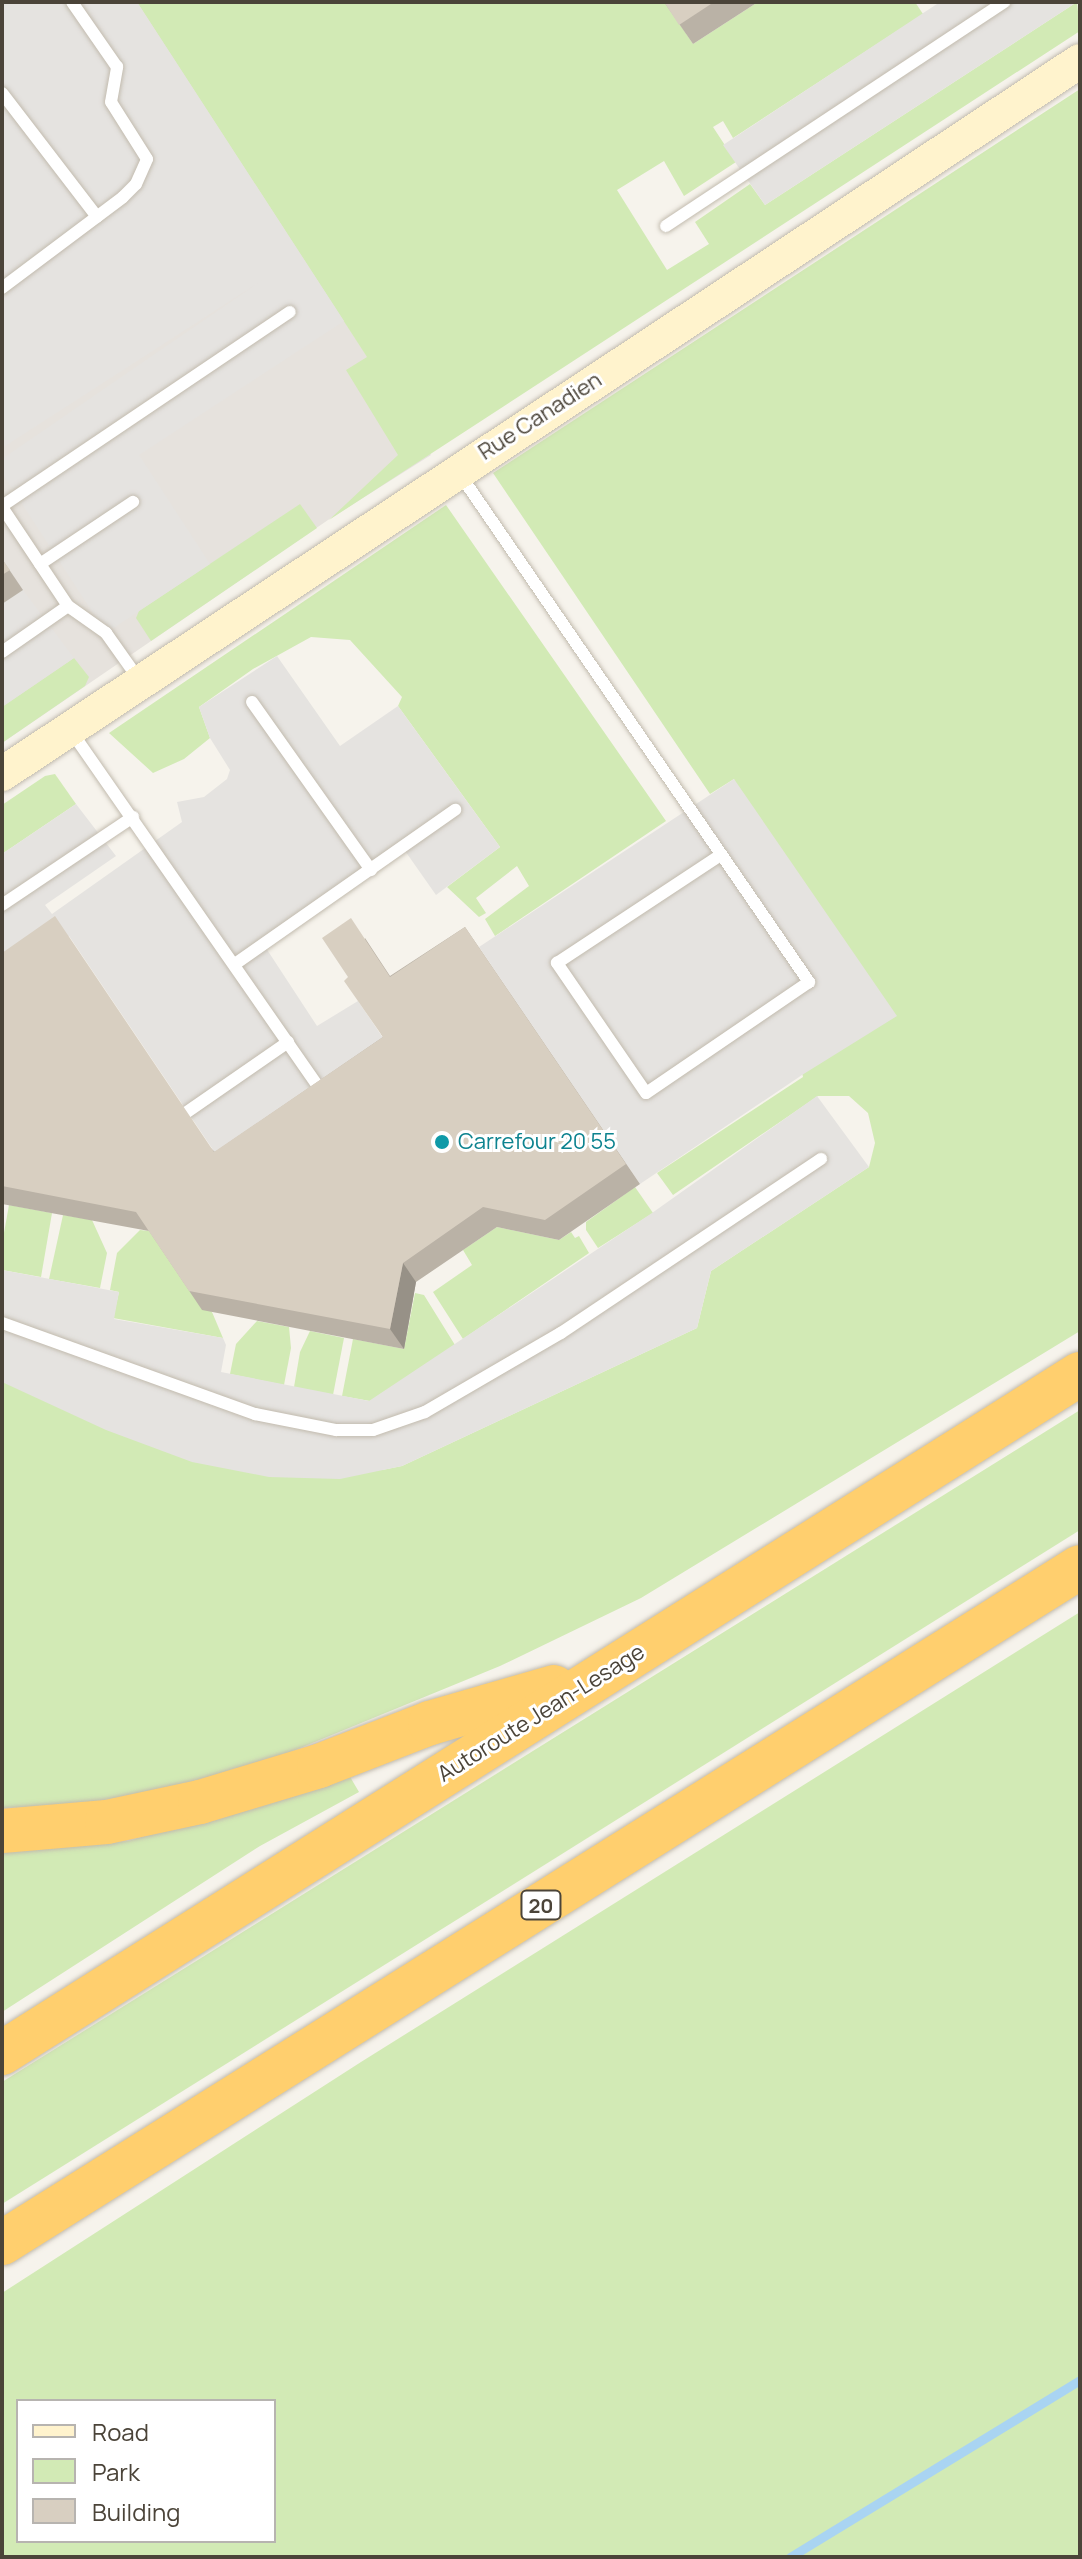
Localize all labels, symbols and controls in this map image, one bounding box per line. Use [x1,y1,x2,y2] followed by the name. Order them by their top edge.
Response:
[474,366,606,466] street label: Rue Canadien
[458,1129,616,1155] place label: Carrefour 20 55
[433,1133,451,1151] marker: Carrefour 20 55
[433,1639,649,1787] street label: Autoroute Jean-Lesage
[519,1889,563,1921] road number: 20
[16,2399,276,2543] legend
[92,2415,149,2448] text: Road
[92,2455,140,2488] text: Park
[92,2495,180,2528] text: Building

